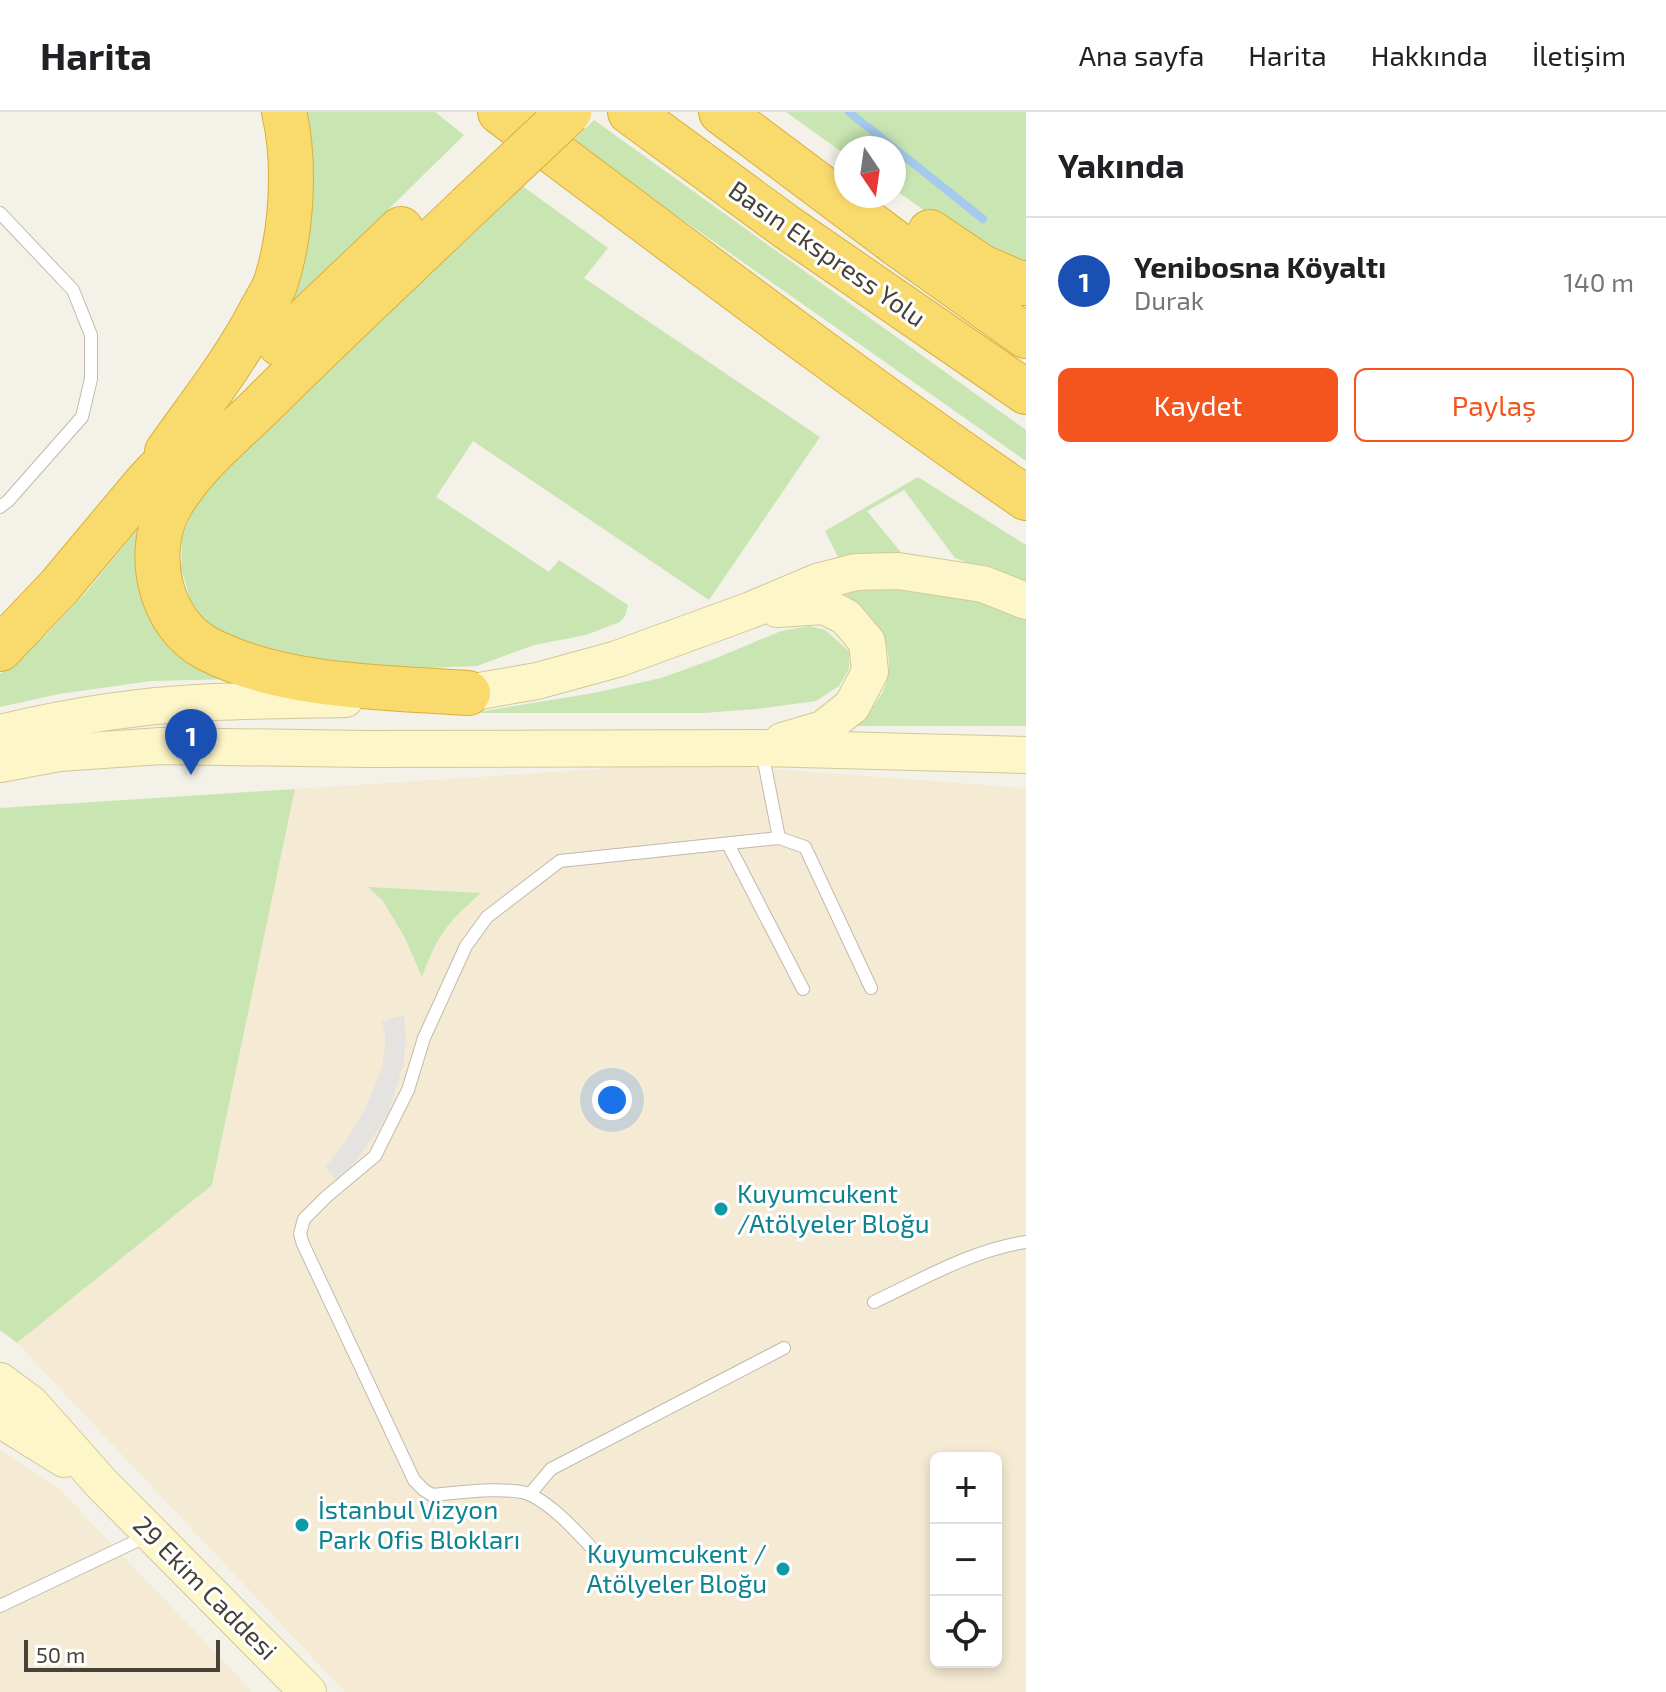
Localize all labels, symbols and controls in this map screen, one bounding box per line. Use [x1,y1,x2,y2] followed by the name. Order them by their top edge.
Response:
[40,32,152,78] text: Harita
[1079,38,1204,72] text: Ana sayfa
[1248,38,1327,72] text: Harita
[1371,38,1488,72] text: Hakkında
[1532,38,1626,72] text: İletişim
[834,136,906,208] north arrow
[1058,144,1185,185] text: Yakında
[724,173,932,332] street label: Basın Ekspress Yolu
[1134,248,1386,284] text: Yenibosna Köyaltı
[1078,266,1090,297] text: 1
[1563,266,1634,297] text: 140 m
[1134,284,1204,315] text: Durak
[1058,368,1338,442] button: Kaydet
[1354,368,1634,442] button: Paylaş
[165,709,217,775] pin: 1
[592,1080,632,1120] your location
[737,1177,930,1238] place label: Kuyumcukent /Atölyeler Bloğu
[712,1200,730,1218] marker: Kuyumcukent /Atölyeler Bloğu
[930,1452,1002,1668] map controls
[930,1452,1002,1524] button: +
[318,1493,520,1554] place label: İstanbul Vizyon Park Ofis Blokları
[128,1509,284,1665] street label: 29 Ekim Caddesi
[293,1516,311,1534] marker: İstanbul Vizyon Park Ofis Blokları
[930,1524,1002,1596] button: −
[586,1537,767,1598] place label: Kuyumcukent / Atölyeler Bloğu
[774,1560,792,1578] marker: Kuyumcukent / Atölyeler Bloğu
[930,1596,1002,1668] button: locate
[24,1636,220,1672] scale bar
[36,1641,85,1667] text: 50 m

